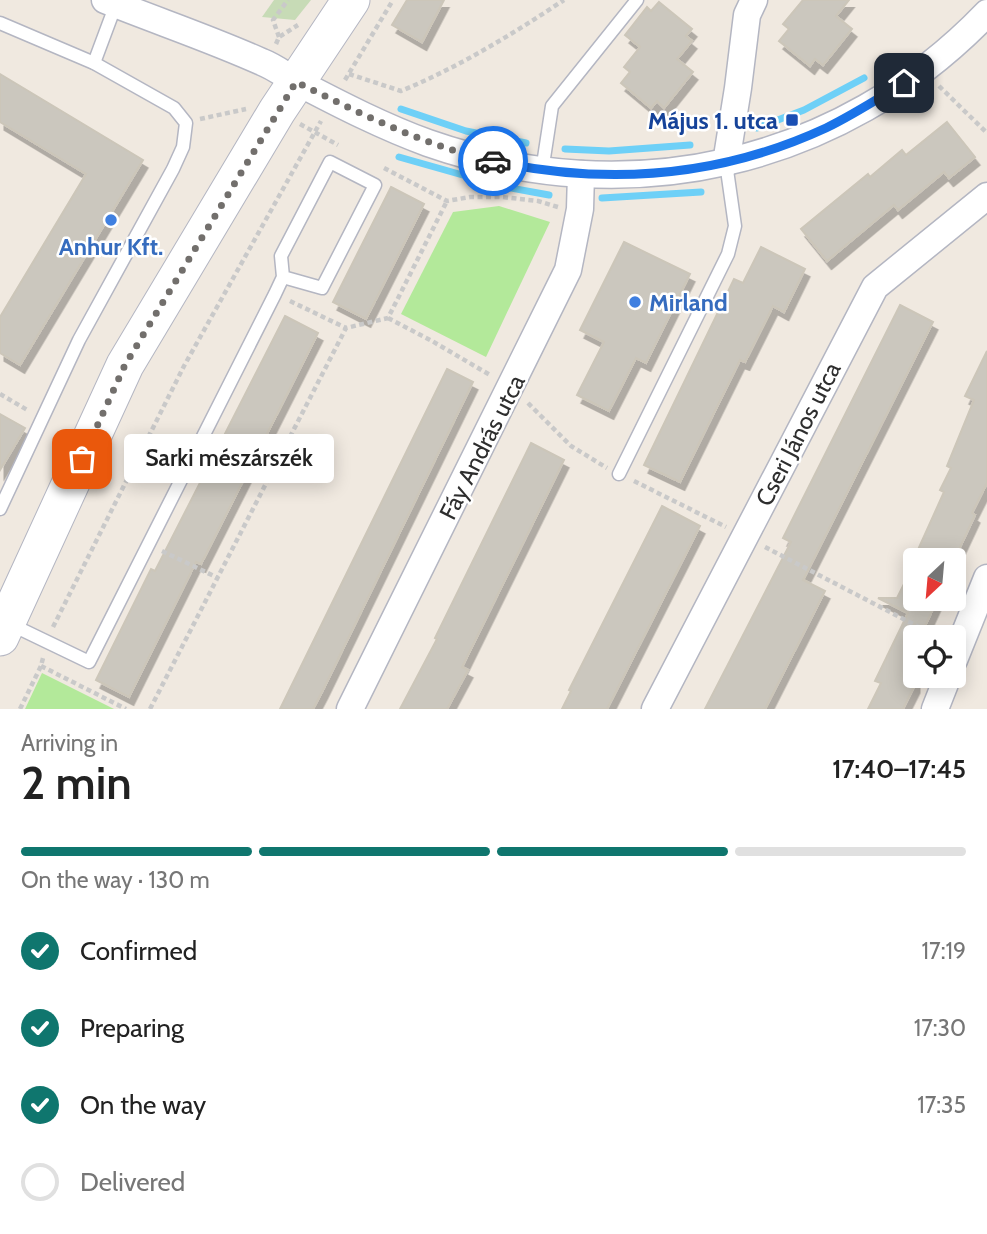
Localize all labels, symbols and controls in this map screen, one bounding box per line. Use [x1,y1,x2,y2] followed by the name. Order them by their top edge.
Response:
[874,53,934,113] pin
[885,64,923,102] icon: home
[648,106,778,135] place label: Május 1. utca
[784,112,800,128] marker: Május 1. utca
[458,126,528,196] courier
[474,142,512,180] icon: car
[103,212,119,228] marker: Anhur Kft.
[59,232,163,261] place label: Anhur Kft.
[649,288,728,317] place label: Mirland
[627,294,643,310] marker: Mirland
[749,357,847,511] street label: Cseri János utca
[433,369,531,524] street label: Fáy András utca
[52,429,112,489] pin
[124,434,334,484] callout: Sarki mészárszék
[63,440,101,478] icon: bag
[145,444,313,472] text: Sarki mészárszék
[903,548,966,611] north arrow
[903,548,966,688] map controls
[903,625,966,688] button: locate
[21,729,118,757] text: Arriving in
[832,753,966,785] text: 17:40–17:45
[21,755,132,811] text: 2 min
[21,866,210,894] text: On the way · 130 m
[21,932,59,970] icon: check
[80,935,197,967] text: Confirmed
[922,937,966,965] text: 17:19
[21,1009,59,1047] icon: check
[80,1012,184,1044] text: Preparing
[914,1014,966,1042] text: 17:30
[21,1086,59,1124] icon: check
[80,1089,206,1121] text: On the way
[917,1091,966,1119] text: 17:35
[80,1166,185,1198] text: Delivered

